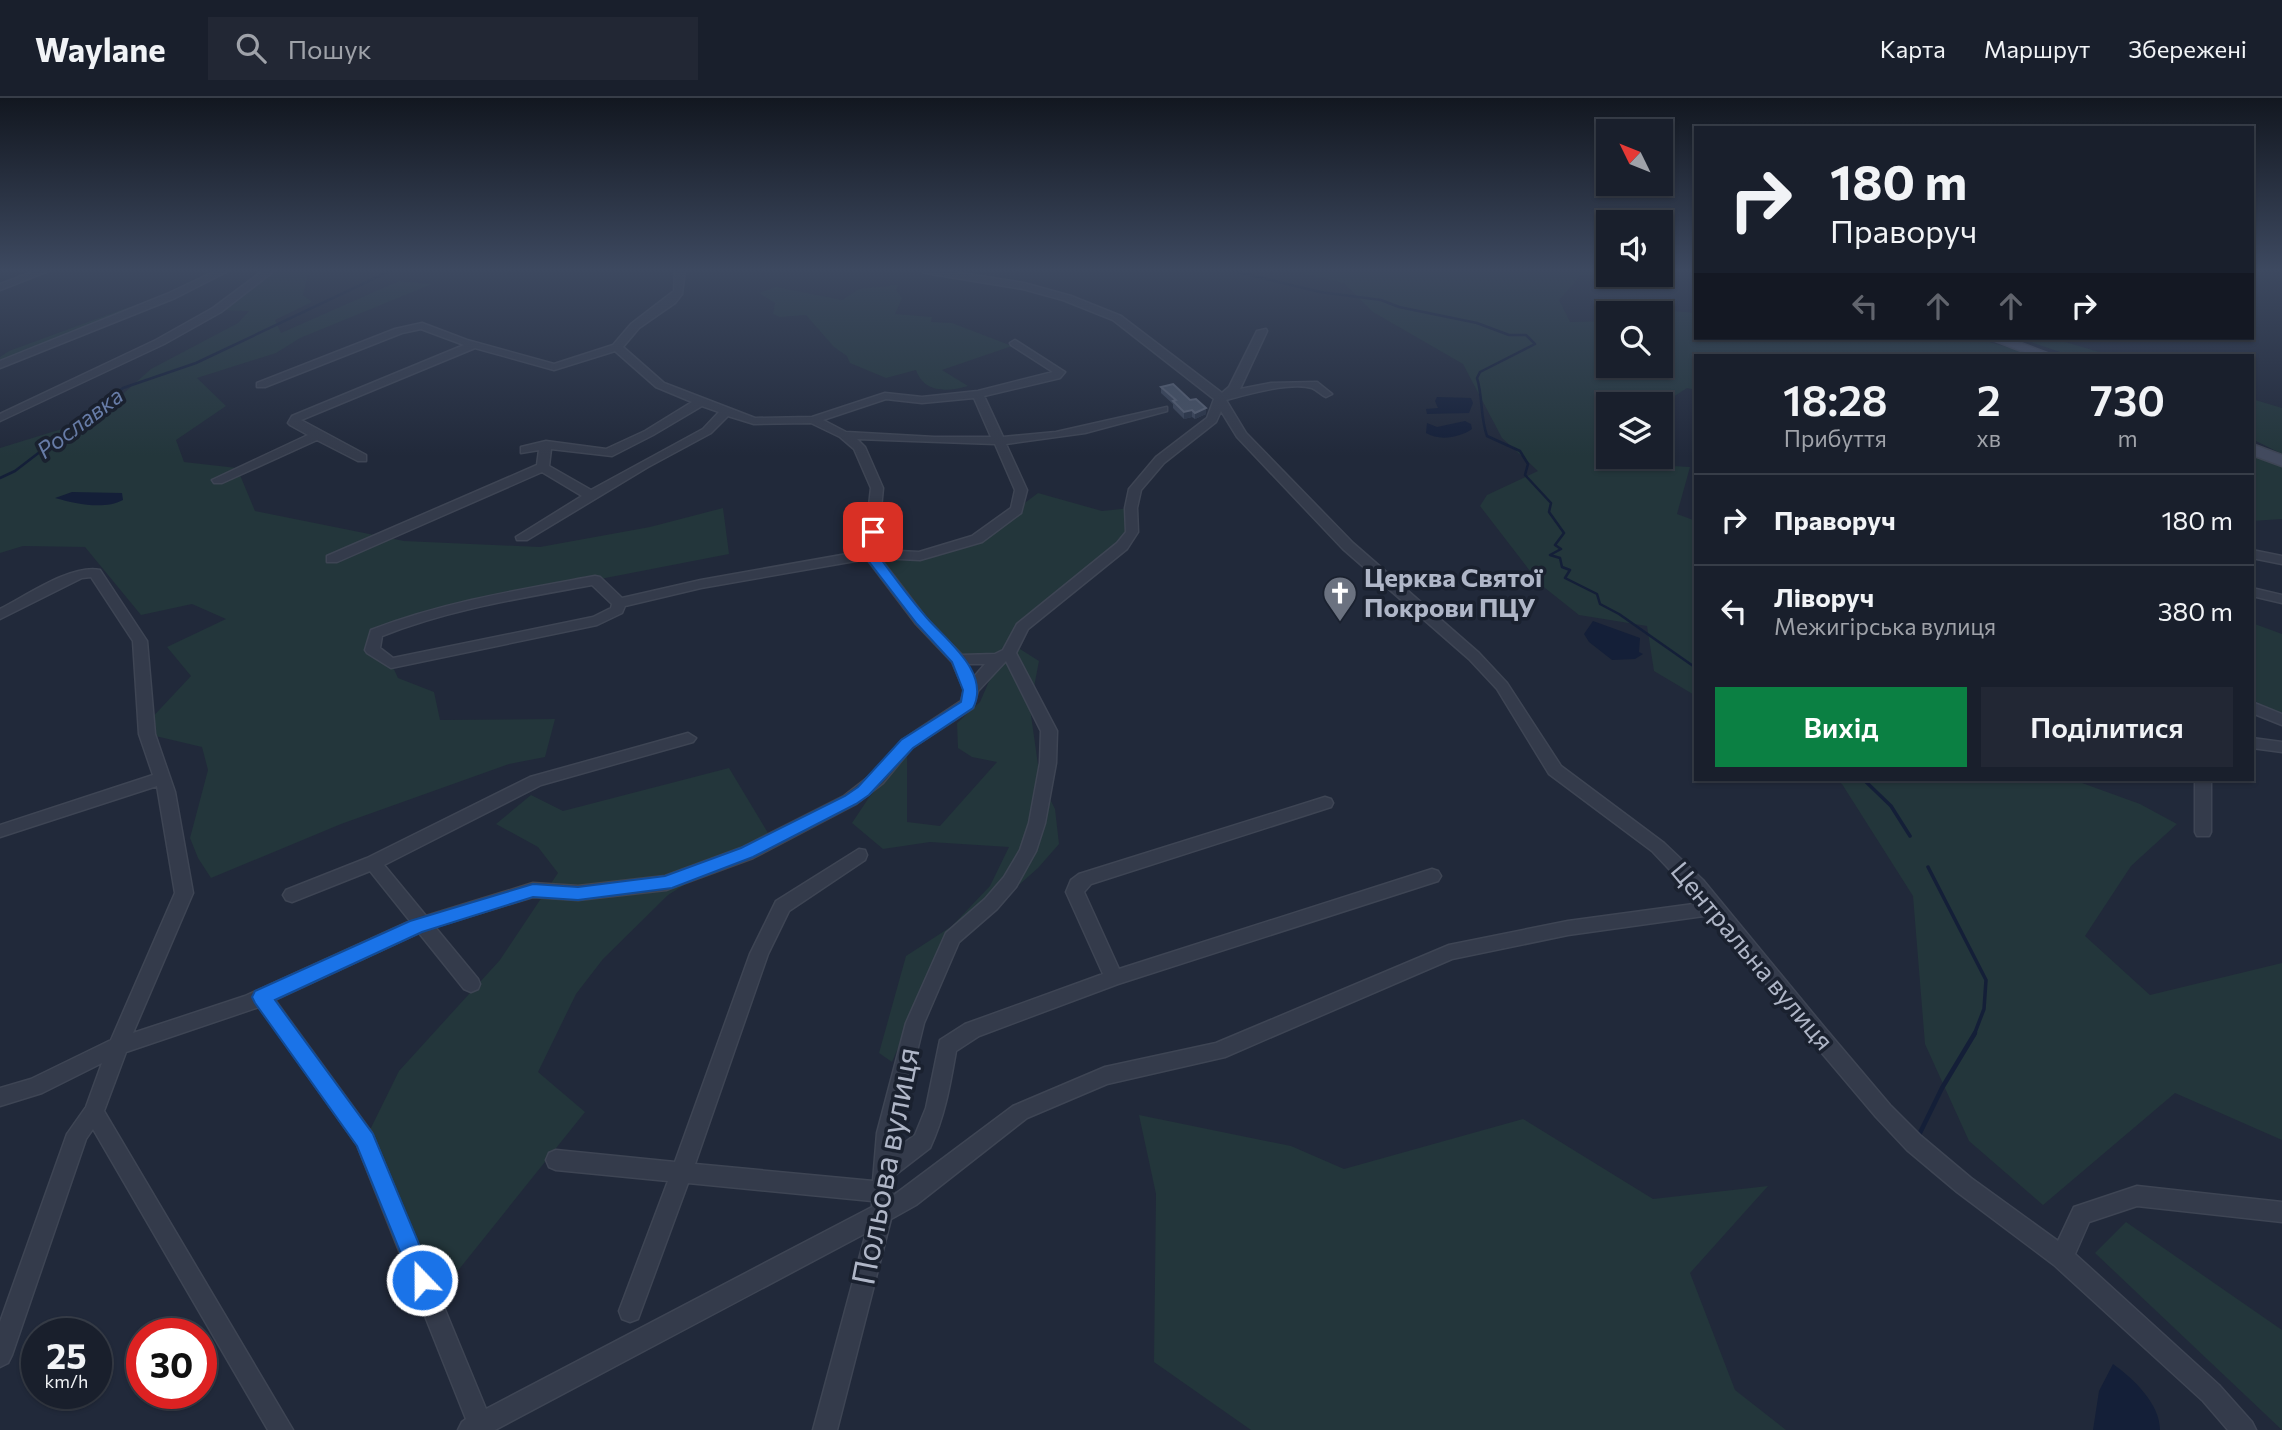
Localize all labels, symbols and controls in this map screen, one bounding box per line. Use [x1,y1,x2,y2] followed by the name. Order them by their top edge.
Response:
[208,17,698,80] search box
[35,28,166,69] text: Waylane
[232,29,270,67] icon: search
[288,33,372,64] text: Пошук
[1880,34,1946,63] text: Карта
[1984,34,2090,63] text: Маршрут
[2128,34,2247,63] text: Збережені
[1596,119,1673,196] north arrow
[1596,119,1673,469] map controls
[1830,150,1967,210] text: 180 m
[1715,154,1806,245] icon: right
[1596,210,1673,287] button: sound
[1830,210,1977,250] text: Праворуч
[1846,287,1884,325] icon: left
[1919,287,1957,325] icon: ahead
[1992,287,2030,325] icon: ahead
[2065,287,2103,325] icon: right
[1596,301,1673,378] button: search
[1783,373,1888,425] text: 18:28
[1977,373,2001,425] text: 2
[2090,373,2165,425] text: 730
[31,381,128,464] water label: Рославка
[1596,392,1673,469] button: layers
[1784,424,1887,452] text: Прибуття
[1977,424,2001,452] text: хв
[2117,424,2138,452] text: m
[1715,501,1753,539] icon: right
[843,502,903,562] pin
[1774,504,1896,535] text: Праворуч
[2161,504,2233,535] text: 180 m
[854,513,892,551] icon: arrive
[1364,561,1544,622] place label: Церква Святої Покрови ПЦУ
[1321,574,1359,623] church icon: Церква Святої Покрови ПЦУ
[1774,581,1874,612] text: Ліворуч
[1715,592,1753,630] icon: left
[2158,595,2233,626] text: 380 m
[1774,612,1996,640] text: Межигірська вулиця
[1715,687,1967,767] button: Вихід
[1981,687,2233,767] button: Поділитися
[1665,855,1841,1055] street label: Центральна вулиця
[841,1043,927,1288] street label: Польова вулиця
[385,1243,459,1317] position arrow
[126,1318,217,1409] speed limit sign: 30
[46,1333,87,1376] text: 25
[45,1370,88,1392] text: km/h

